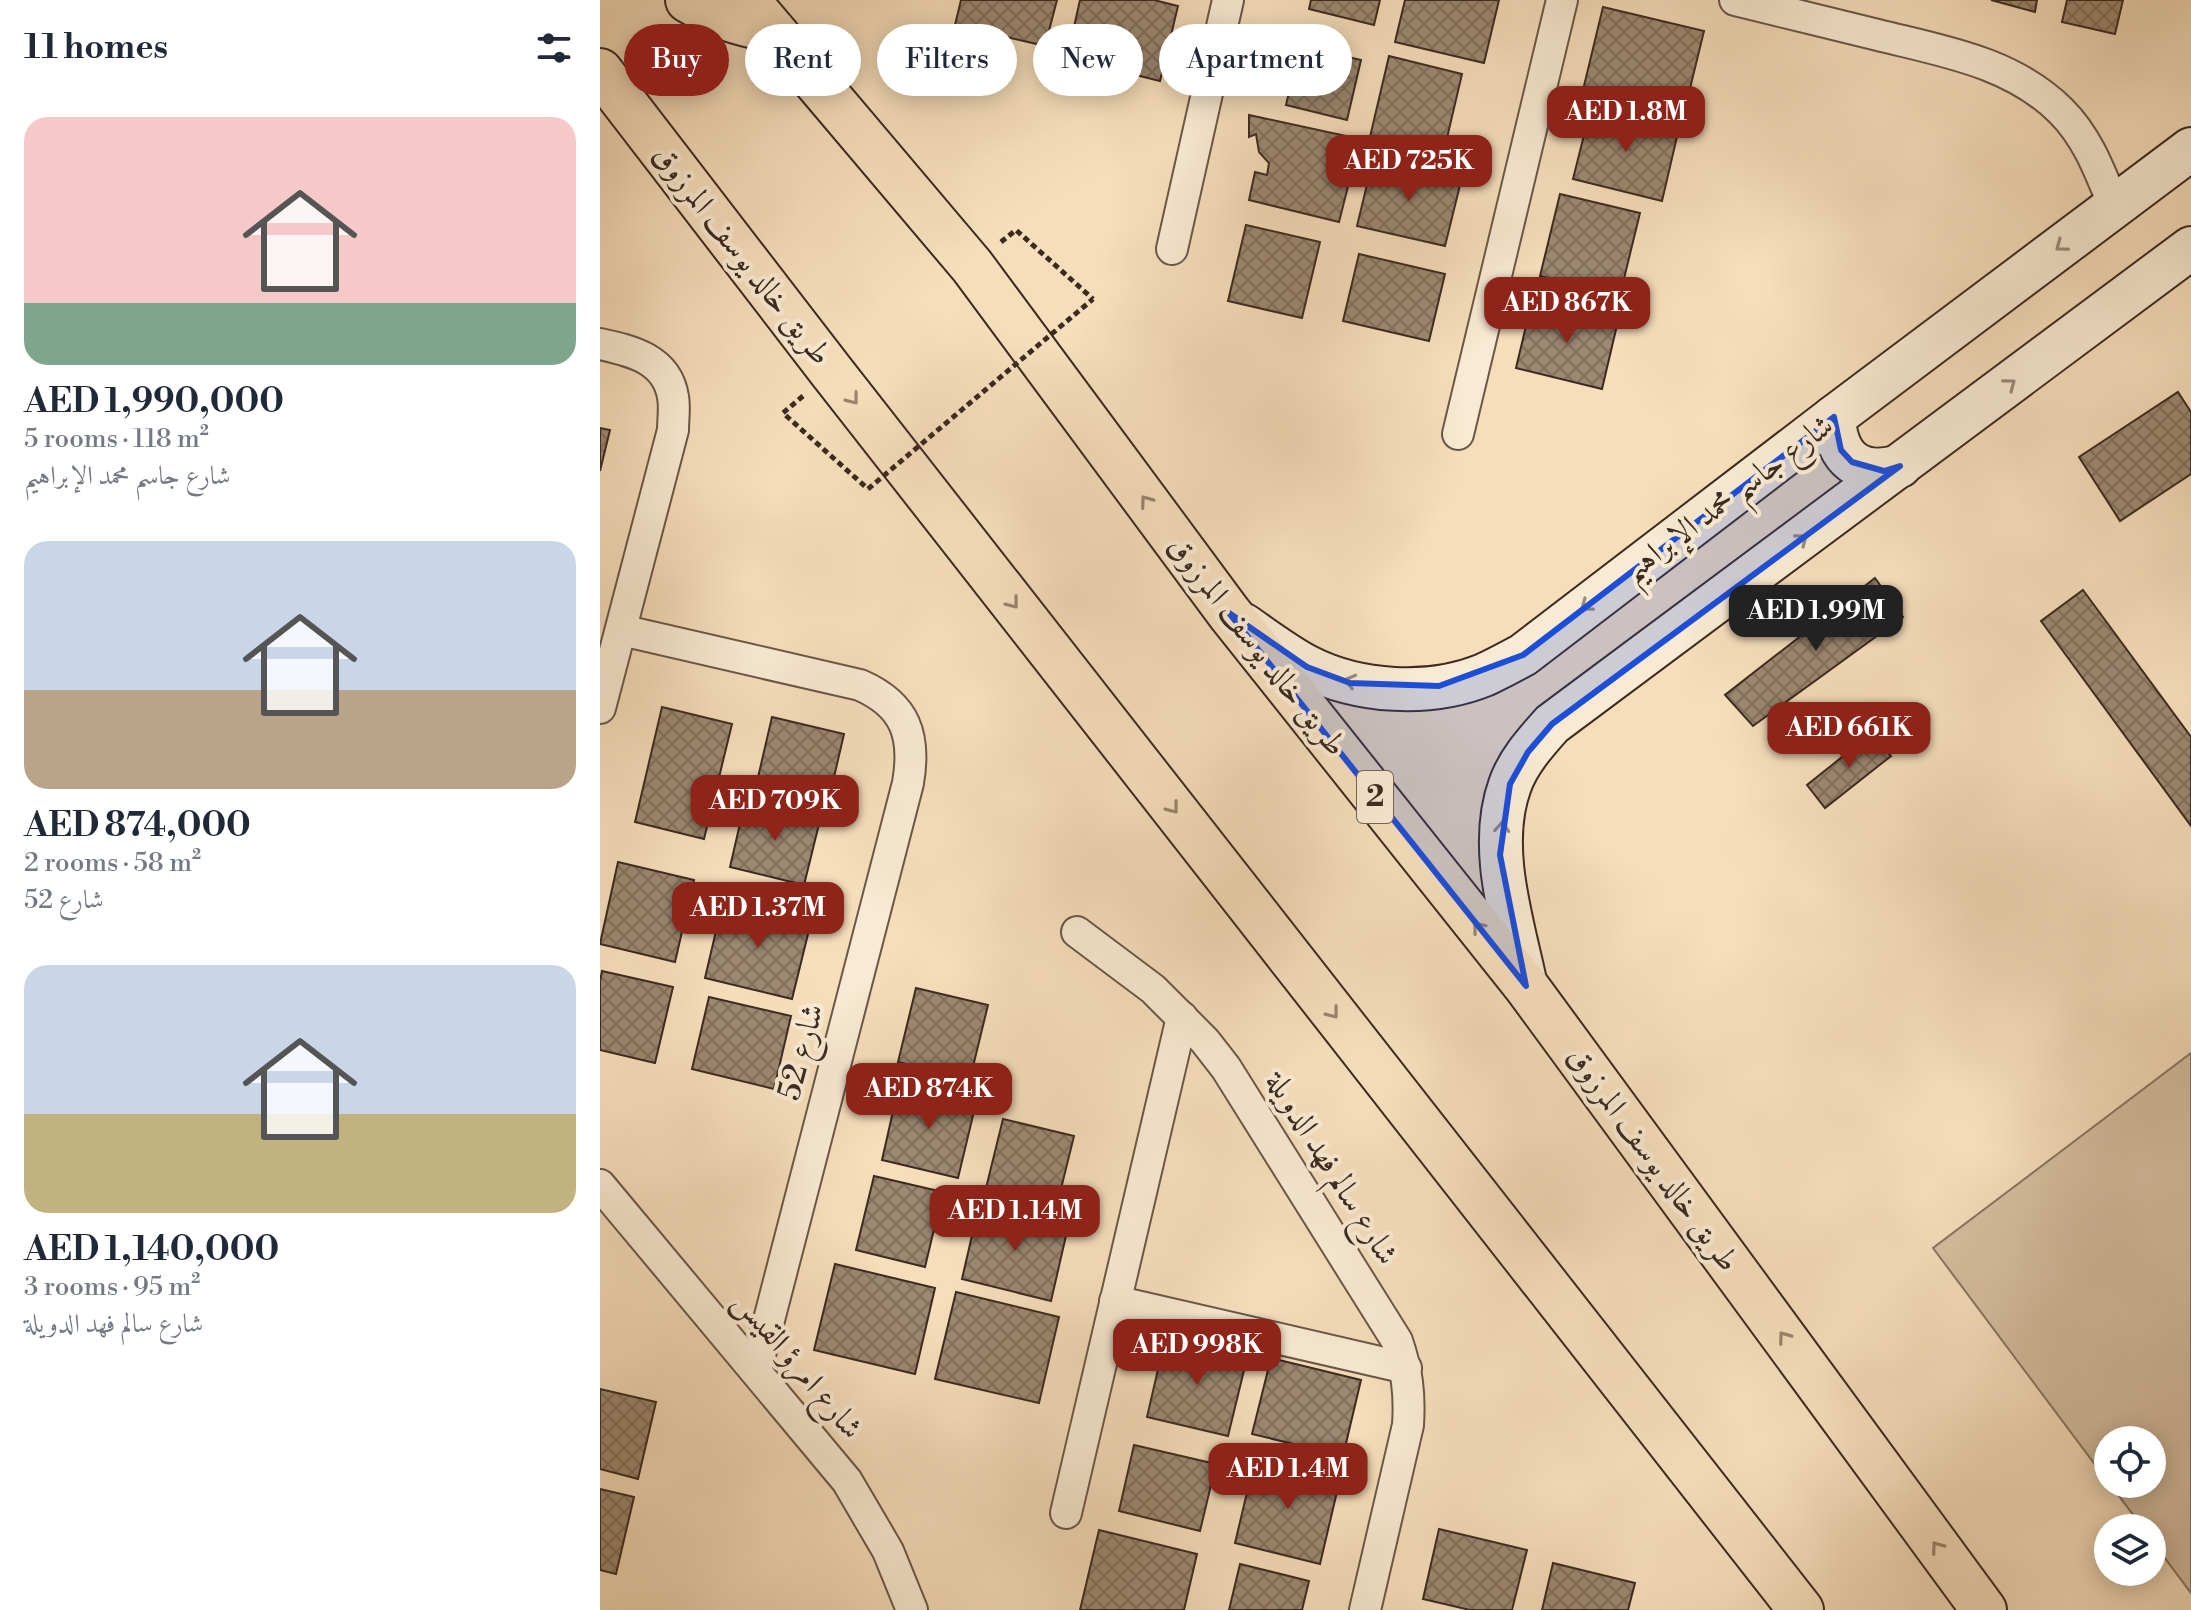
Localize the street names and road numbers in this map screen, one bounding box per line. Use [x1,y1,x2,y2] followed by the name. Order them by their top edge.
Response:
[643,137,841,373] street label: طريق خالد يوسف المرزوق
[1614,406,1848,599] street label: شارع جاسم محمد الإبراهيم
[1158,528,1356,764] street label: طريق خالد يوسف المرزوق
[1357,771,1393,823] road number: 2
[769,999,839,1106] street label: شارع 52
[1558,1038,1748,1280] street label: طريق خالد يوسف المرزوق
[1250,1062,1407,1276] street label: شارع سالم فهد الدويلة
[720,1283,872,1451] street label: شارع امرؤ القيس

